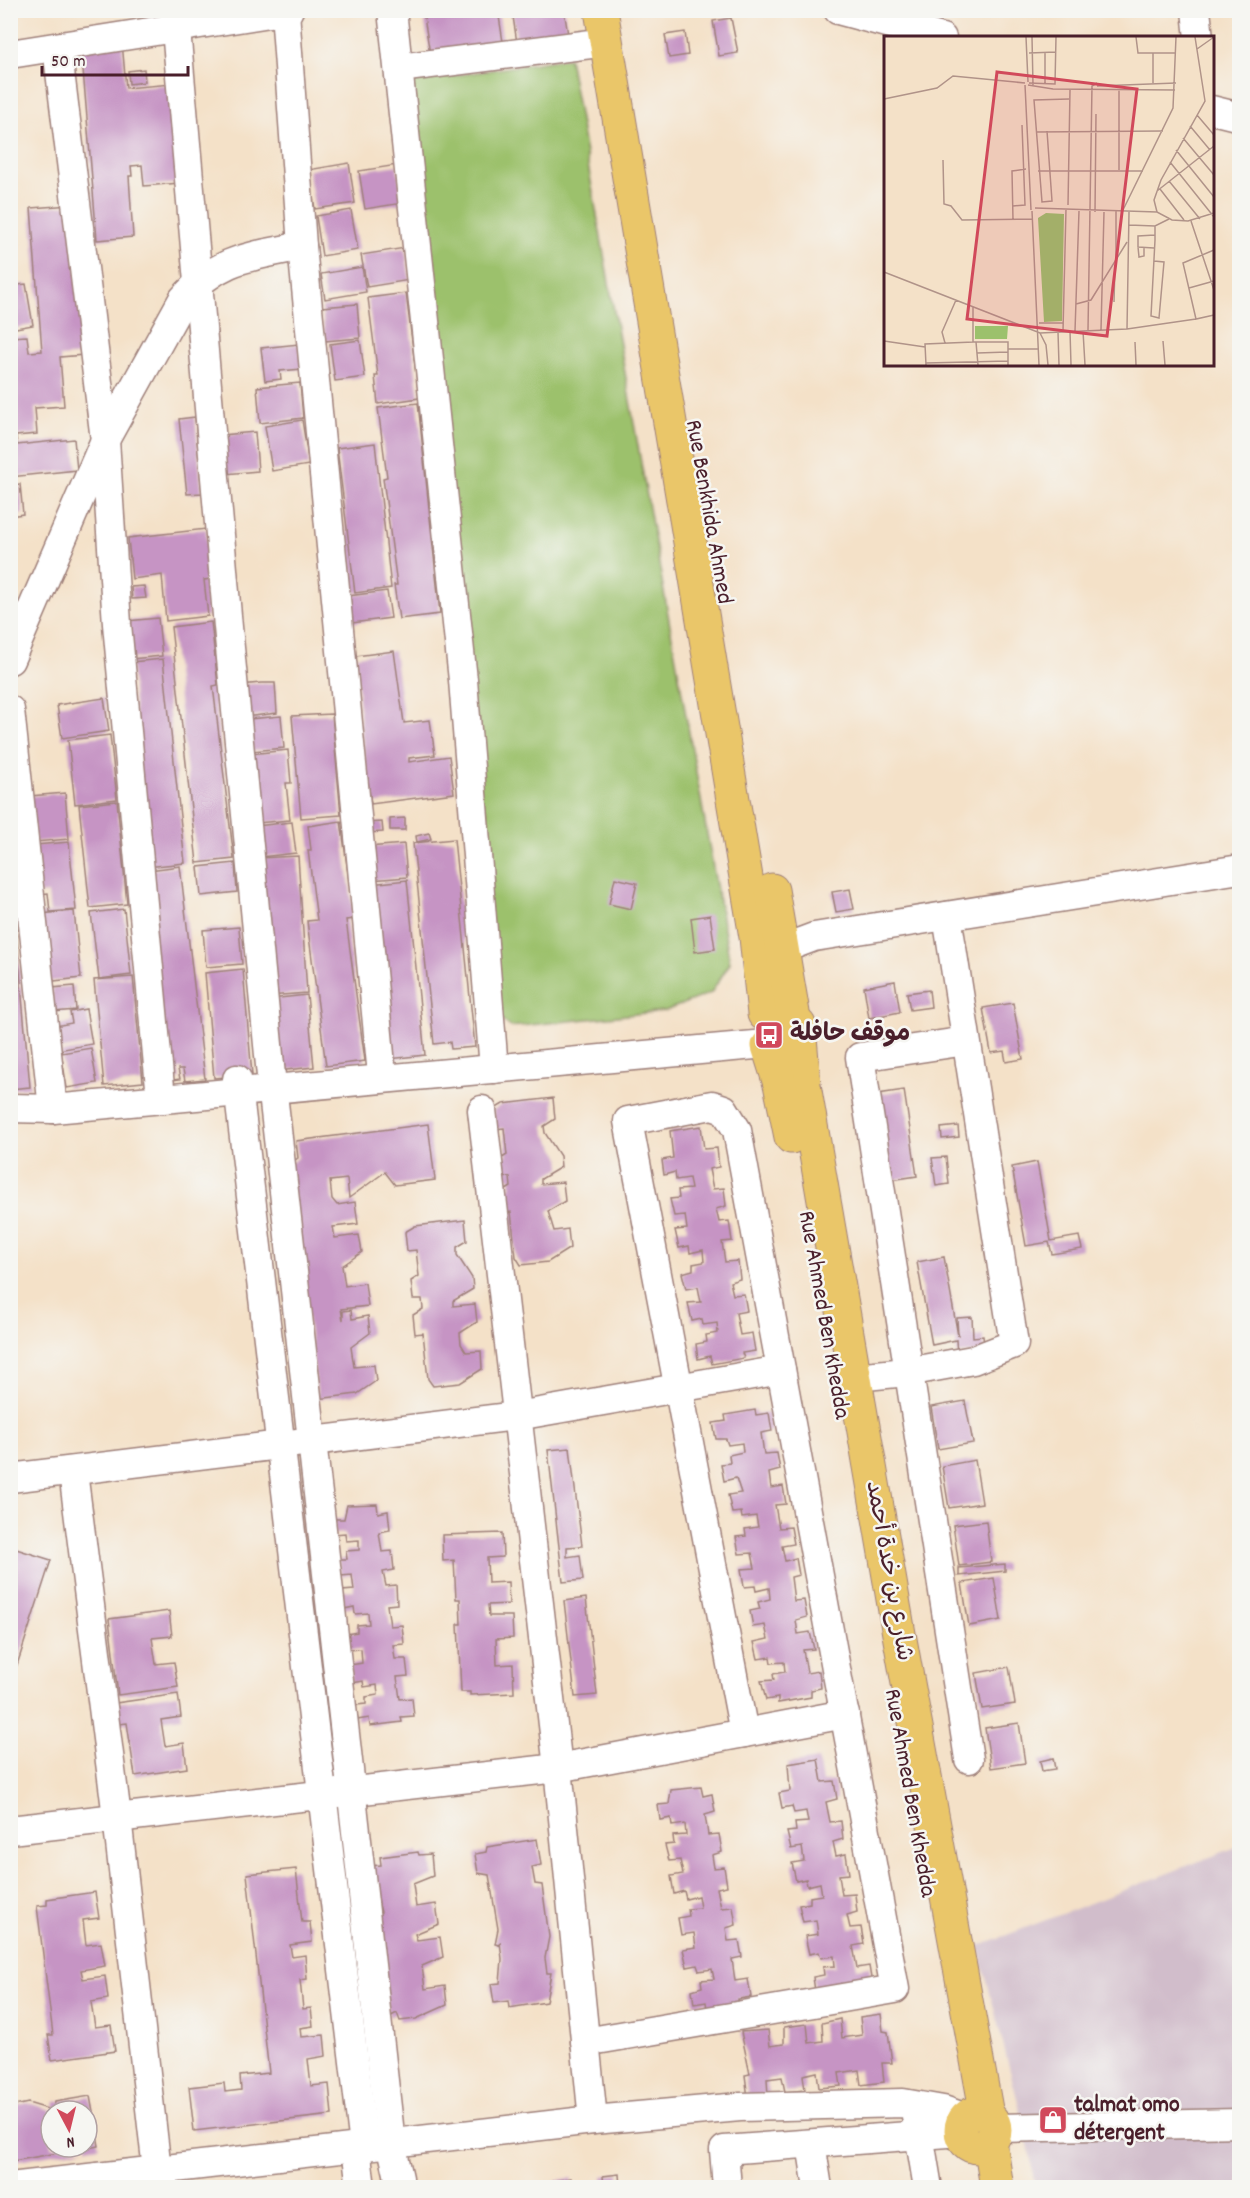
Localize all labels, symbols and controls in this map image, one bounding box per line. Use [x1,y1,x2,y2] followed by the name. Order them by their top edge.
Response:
[884,36,1214,366] inset map
[42,39,188,77] scale bar
[51,50,86,75] text: 50 m
[675,417,741,607] street label: Rue Benkhida Ahmed
[790,1018,910,1052] place label: موقف حافلة
[753,1019,785,1051] bus stop icon: موقف حافلة
[788,1208,858,1423] street label: Rue Ahmed Ben Khedda
[855,1478,922,1664] street label: شارع بن خدة أحمد
[874,1686,944,1901] street label: Rue Ahmed Ben Khedda
[1074,2089,1180,2151] place label: talmat omo détergent
[39,2099,99,2159] north arrow
[1037,2104,1069,2136] shop icon: talmat omo détergent
[65,2130,76,2153] text: N

